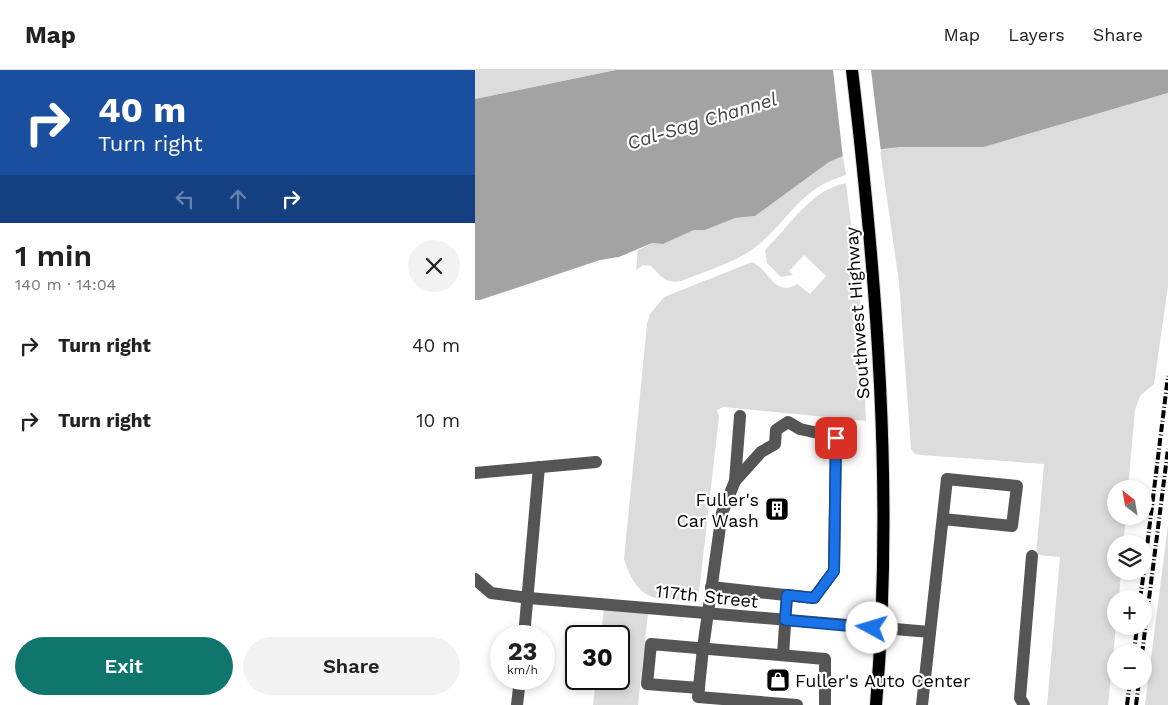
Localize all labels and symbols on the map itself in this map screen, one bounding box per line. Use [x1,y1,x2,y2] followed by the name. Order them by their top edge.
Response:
[624,87,780,155] water label: Cal-Sag Channel
[840,225,873,400] street label: Southwest Highway
[815,417,857,459] pin
[1107,480,1153,525] north arrow
[676,489,759,531] place label: Fuller's Car Wash
[764,496,790,522] building icon: Fuller's Car Wash
[655,580,760,612] street label: 117th Street
[845,601,897,653] position arrow
[565,625,630,690] speed limit sign: 30
[765,667,791,693] shop icon: Fuller's Auto Center
[795,670,970,691] place label: Fuller's Auto Center

